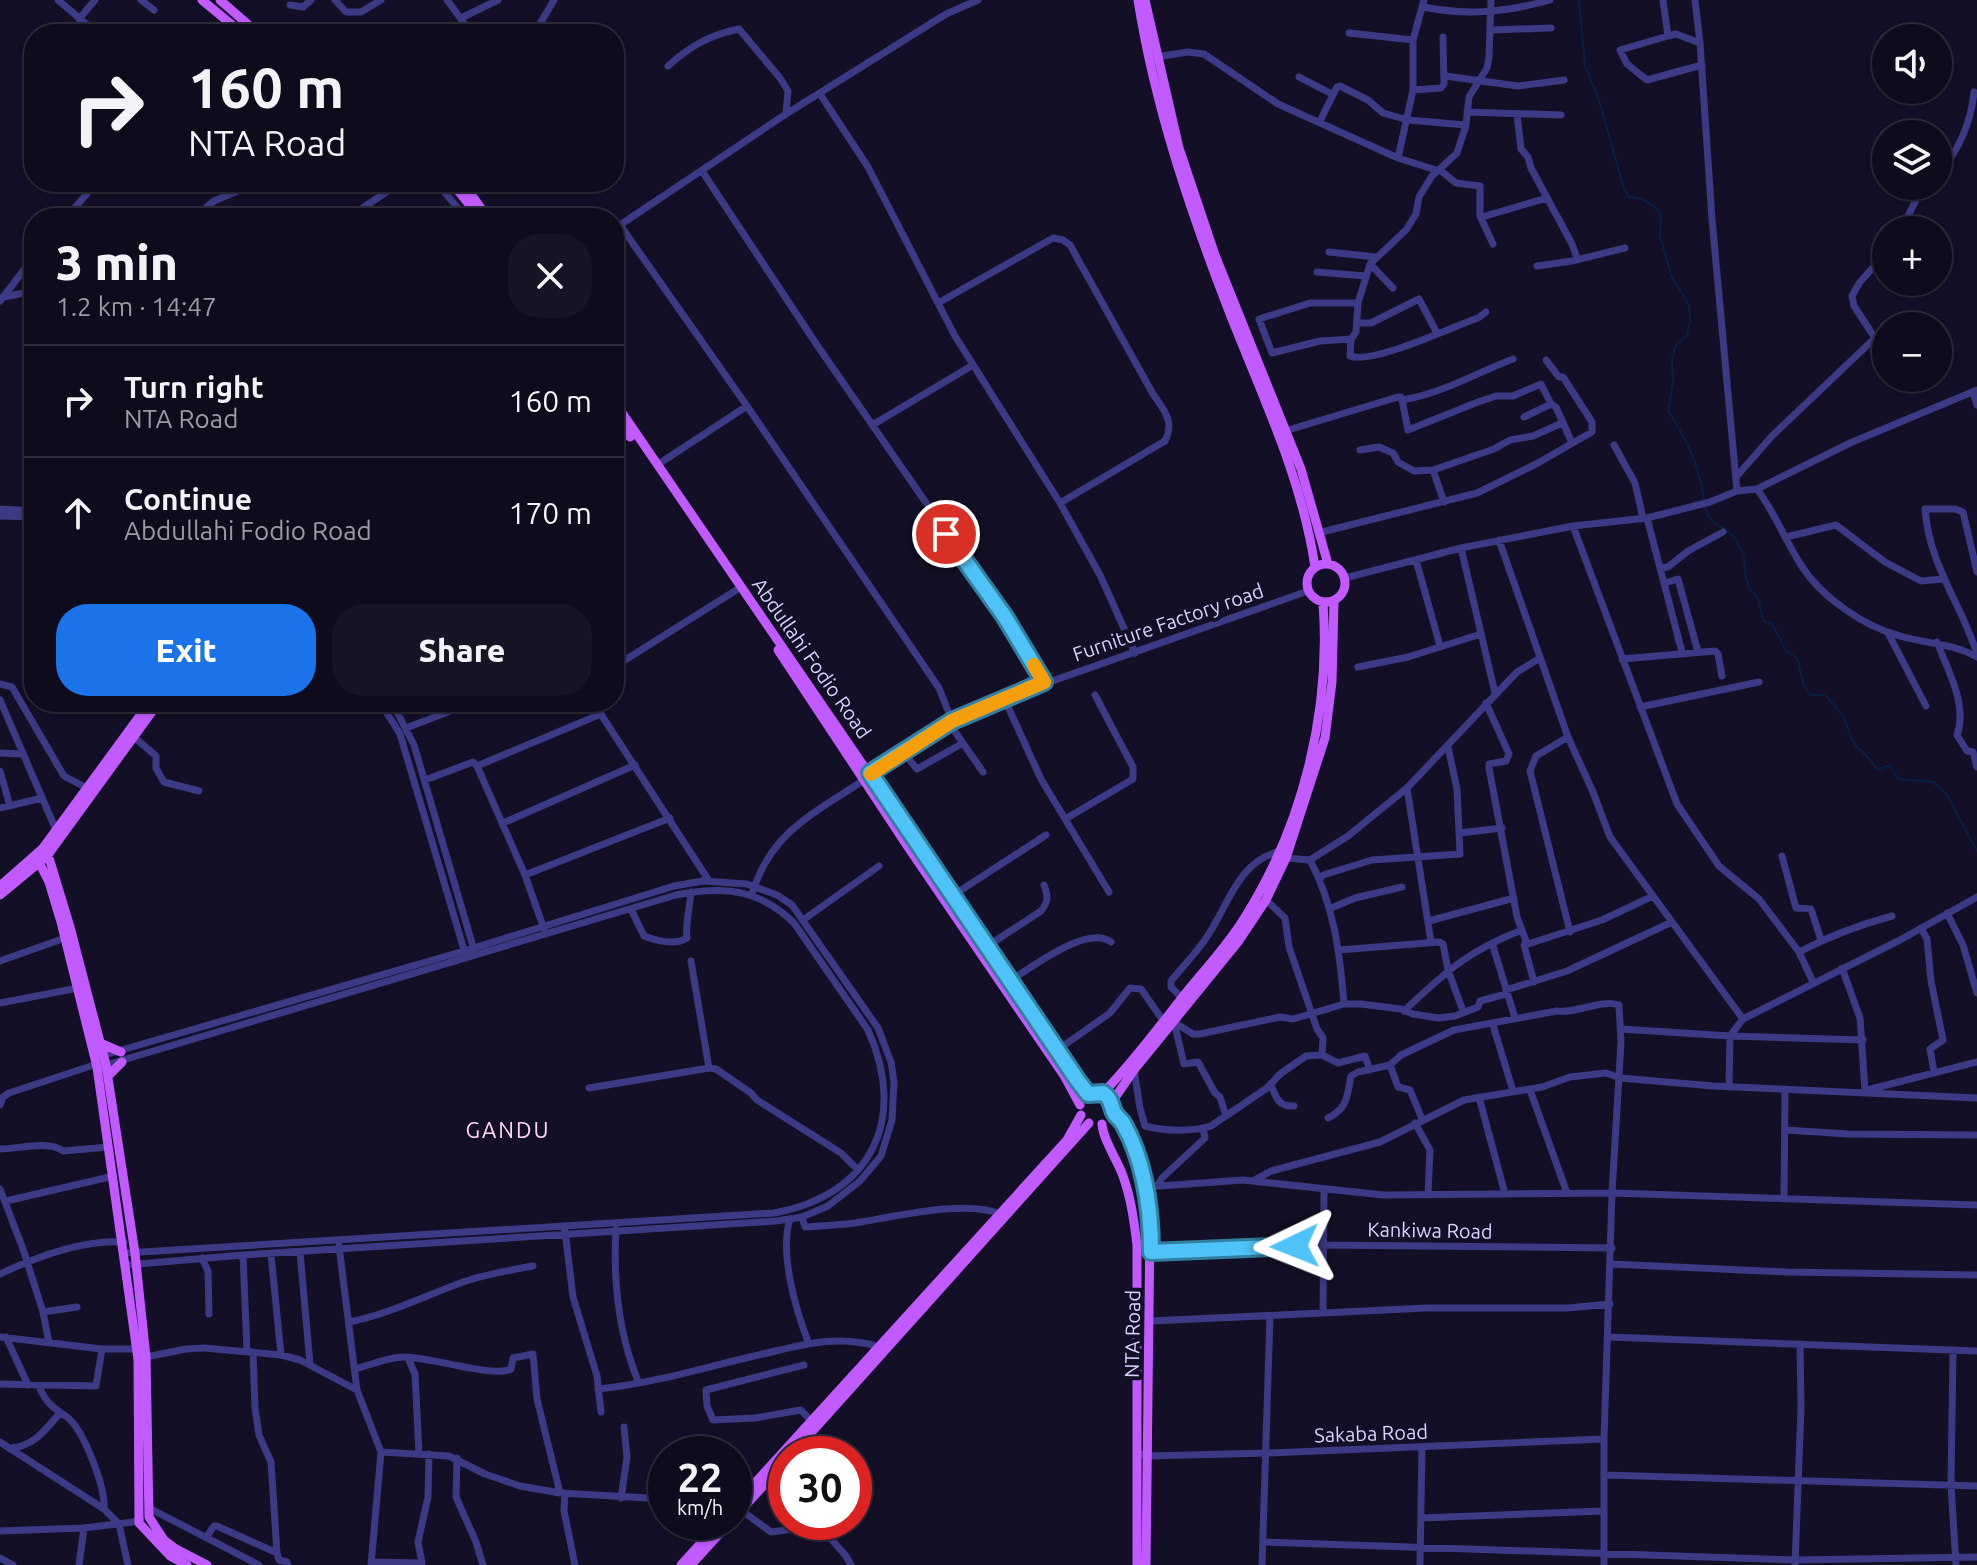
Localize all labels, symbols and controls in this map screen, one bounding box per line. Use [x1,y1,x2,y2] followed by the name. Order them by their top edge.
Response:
[1872,24,1952,392] map controls
[1872,24,1952,104] button: sound
[56,56,160,160] icon: right
[188,56,344,119] text: 160 m
[1872,120,1952,200] button: layers
[188,122,346,163] text: NTA Road
[1872,216,1952,296] button: +
[508,234,592,318] button: close
[56,235,178,289] text: 3 min
[56,292,217,321] text: 1.2 km · 14:47
[1872,312,1952,392] button: −
[124,370,264,404] text: Turn right
[56,379,100,423] icon: right
[508,384,592,418] text: 160 m
[124,404,238,433] text: NTA Road
[124,482,252,516] text: Continue
[56,491,100,535] icon: ahead
[508,496,592,530] text: 170 m
[912,500,980,568] pin
[924,512,968,556] icon: arrive
[124,516,372,545] text: Abdullahi Fodio Road
[748,573,876,743] street label: Abdullahi Fodio Road
[1070,579,1266,665] street label: Furniture Factory road
[56,604,316,696] button: Exit
[332,604,592,696] button: Share
[465,1117,551,1142] district label: GANDU
[1253,1204,1337,1288] position arrow
[1367,1217,1493,1243] street label: Kankiwa Road
[1120,1290,1144,1378] street label: NTA Road
[1314,1420,1428,1446] street label: Sakaba Road
[768,1436,872,1540] speed limit sign: 30
[677,1455,723,1500] text: 22
[677,1496,723,1519] text: km/h

